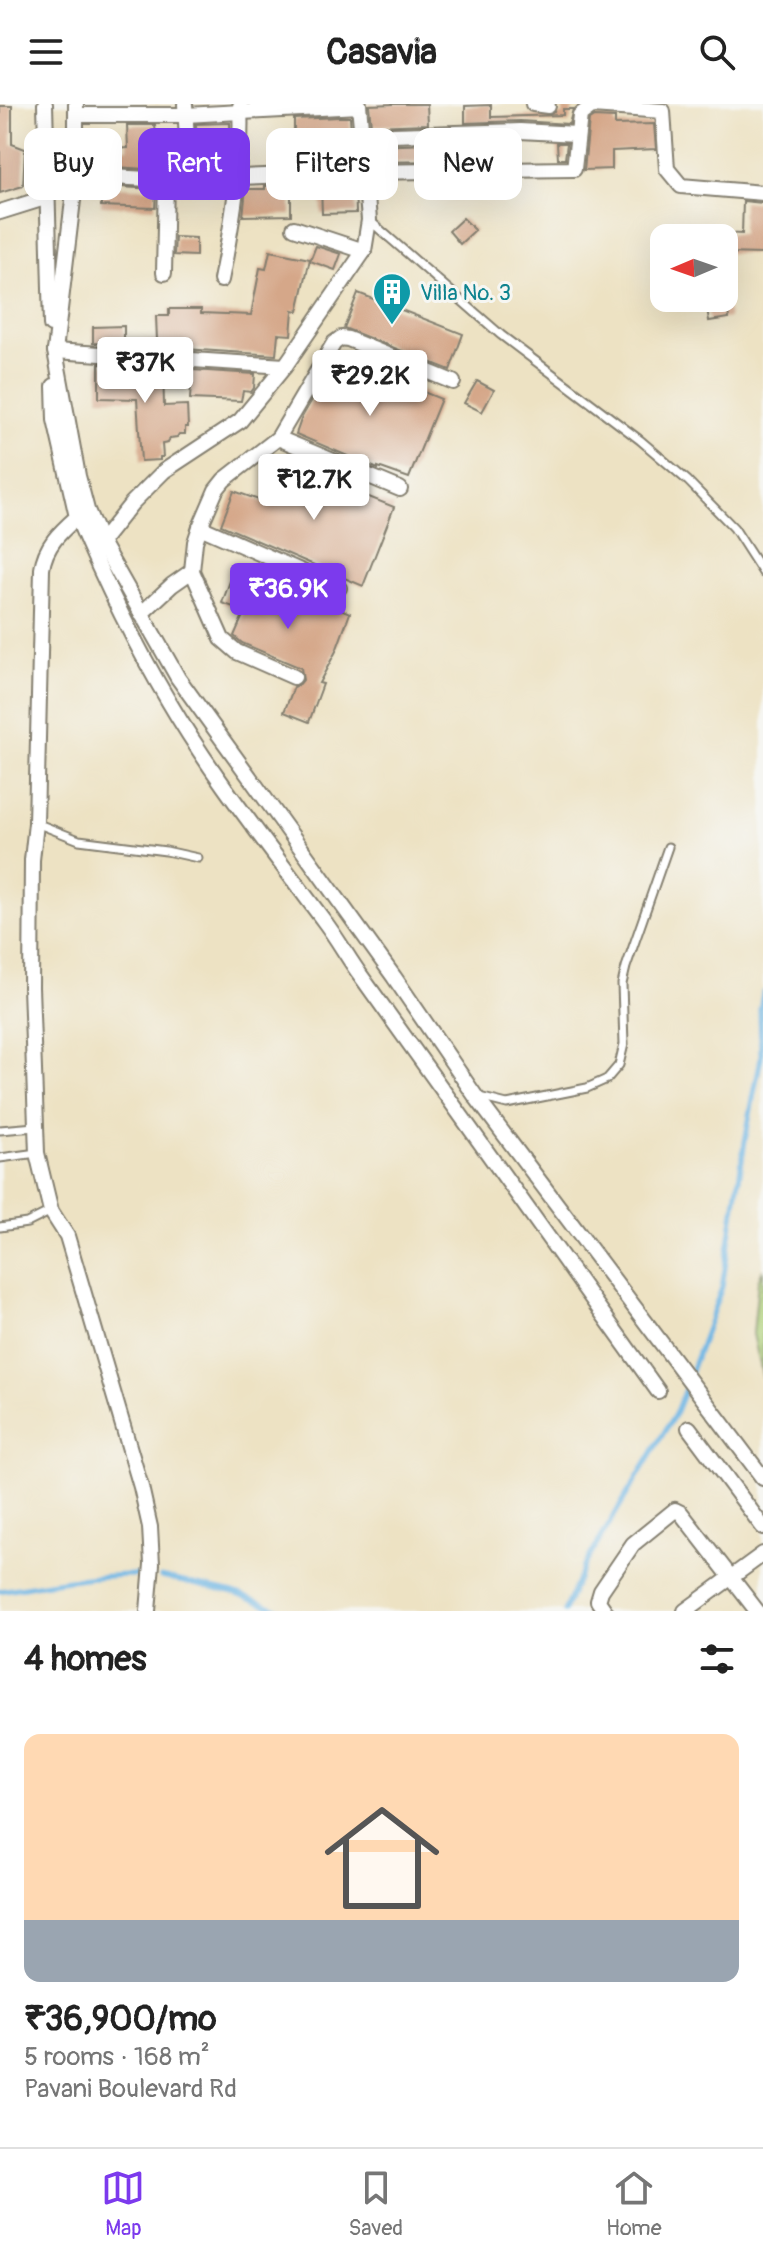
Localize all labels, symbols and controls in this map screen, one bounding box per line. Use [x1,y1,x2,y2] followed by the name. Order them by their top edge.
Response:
[24,30,68,74] icon: menu
[326,30,437,75] text: Casavia
[695,30,739,74] icon: search
[24,128,122,200] chip: Buy
[138,128,250,200] chip: Rent
[266,128,398,200] chip: Filters
[414,128,522,200] chip: New
[650,224,738,312] north arrow
[650,224,738,312] map controls
[371,271,413,326] building icon: Villa No. 3
[420,279,511,307] place label: Villa No. 3
[98,337,192,405] pin: ₹37K
[115,347,175,379] text: ₹37K
[305,350,435,418] pin: ₹29.2K
[330,360,410,392] text: ₹29.2K
[249,454,379,522] pin: ₹12.7K
[276,464,352,496] text: ₹12.7K
[223,563,353,631] pin: ₹36.9K
[248,573,328,605] text: ₹36.9K
[695,1637,739,1681] icon: filters
[24,1638,146,1681] text: 4 homes
[310,1786,454,1930] icon: home
[24,1998,216,2041] text: ₹36,900/mo
[24,2041,210,2073] text: 5 rooms · 168 m²
[24,2073,237,2105] text: Pavani Boulevard Rd
[101,2166,145,2242] tab: Map
[348,2166,403,2242] tab: Saved
[606,2166,661,2242] tab: Home

